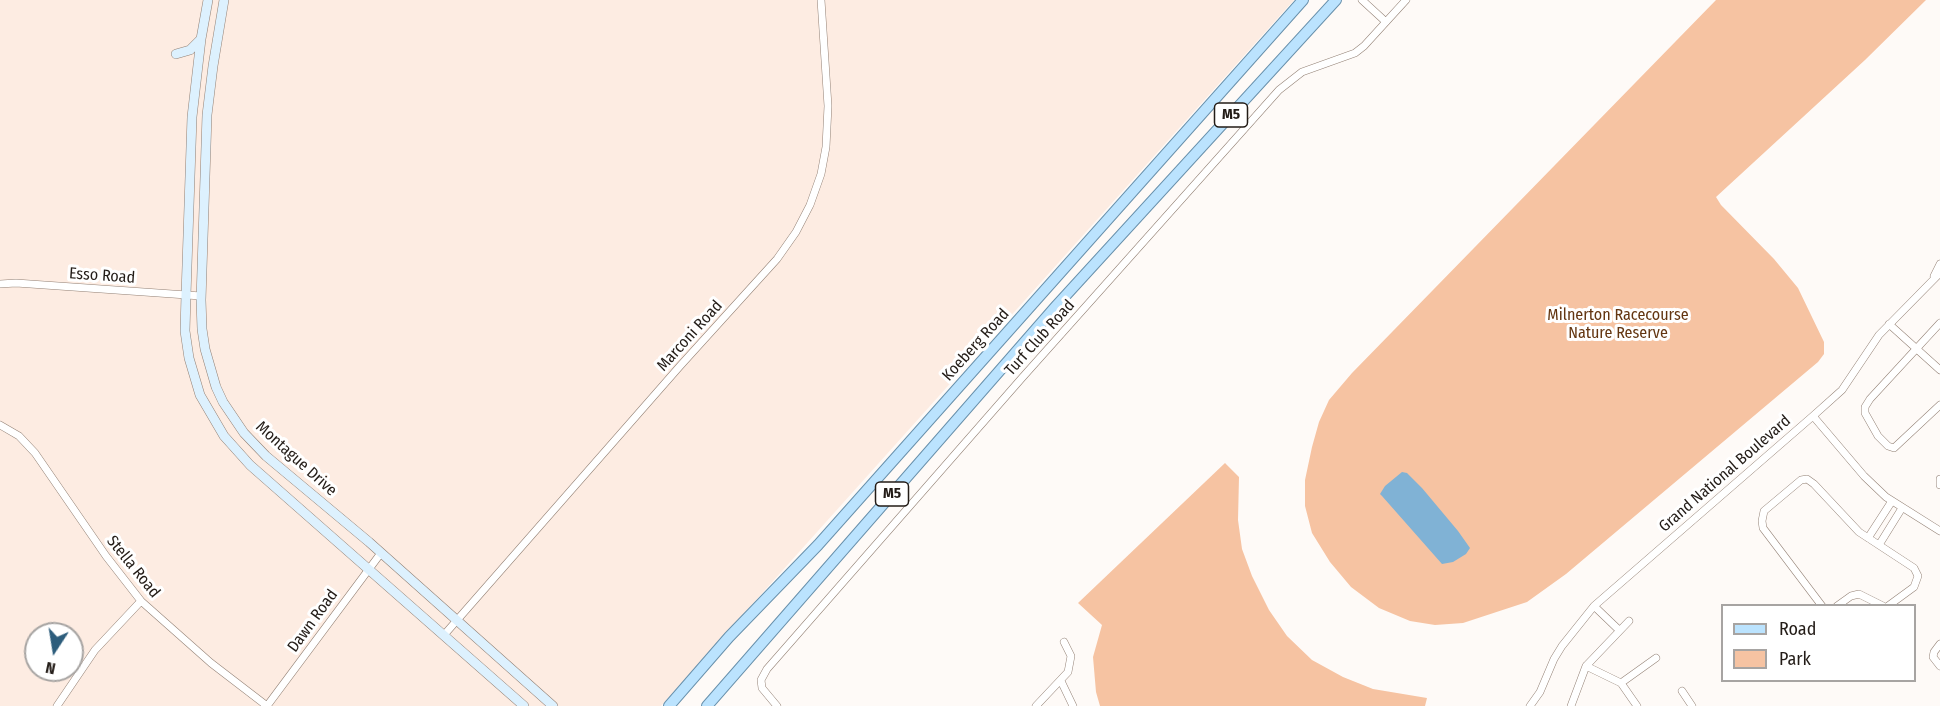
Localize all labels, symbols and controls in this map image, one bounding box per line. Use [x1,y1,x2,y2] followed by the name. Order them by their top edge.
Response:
[1214,103,1248,127] road number: M5
[68,264,136,288] street label: Esso Road
[1001,296,1079,380] street label: Turf Club Road
[653,297,727,375] street label: Marconi Road
[938,305,1014,385] street label: Koeberg Road
[1547,306,1689,344] park label: Milnerton Racecourse Nature Reserve
[1655,412,1795,536] street label: Grand National Boulevard
[252,418,340,500] street label: Montague Drive
[876,482,908,506] road number: M5
[102,532,164,602] street label: Stella Road
[284,586,342,656] street label: Dawn Road
[1721,604,1916,682] legend
[1779,618,1816,640] text: Road
[24,622,84,682] north arrow
[1779,648,1811,670] text: Park
[44,658,57,678] text: N

